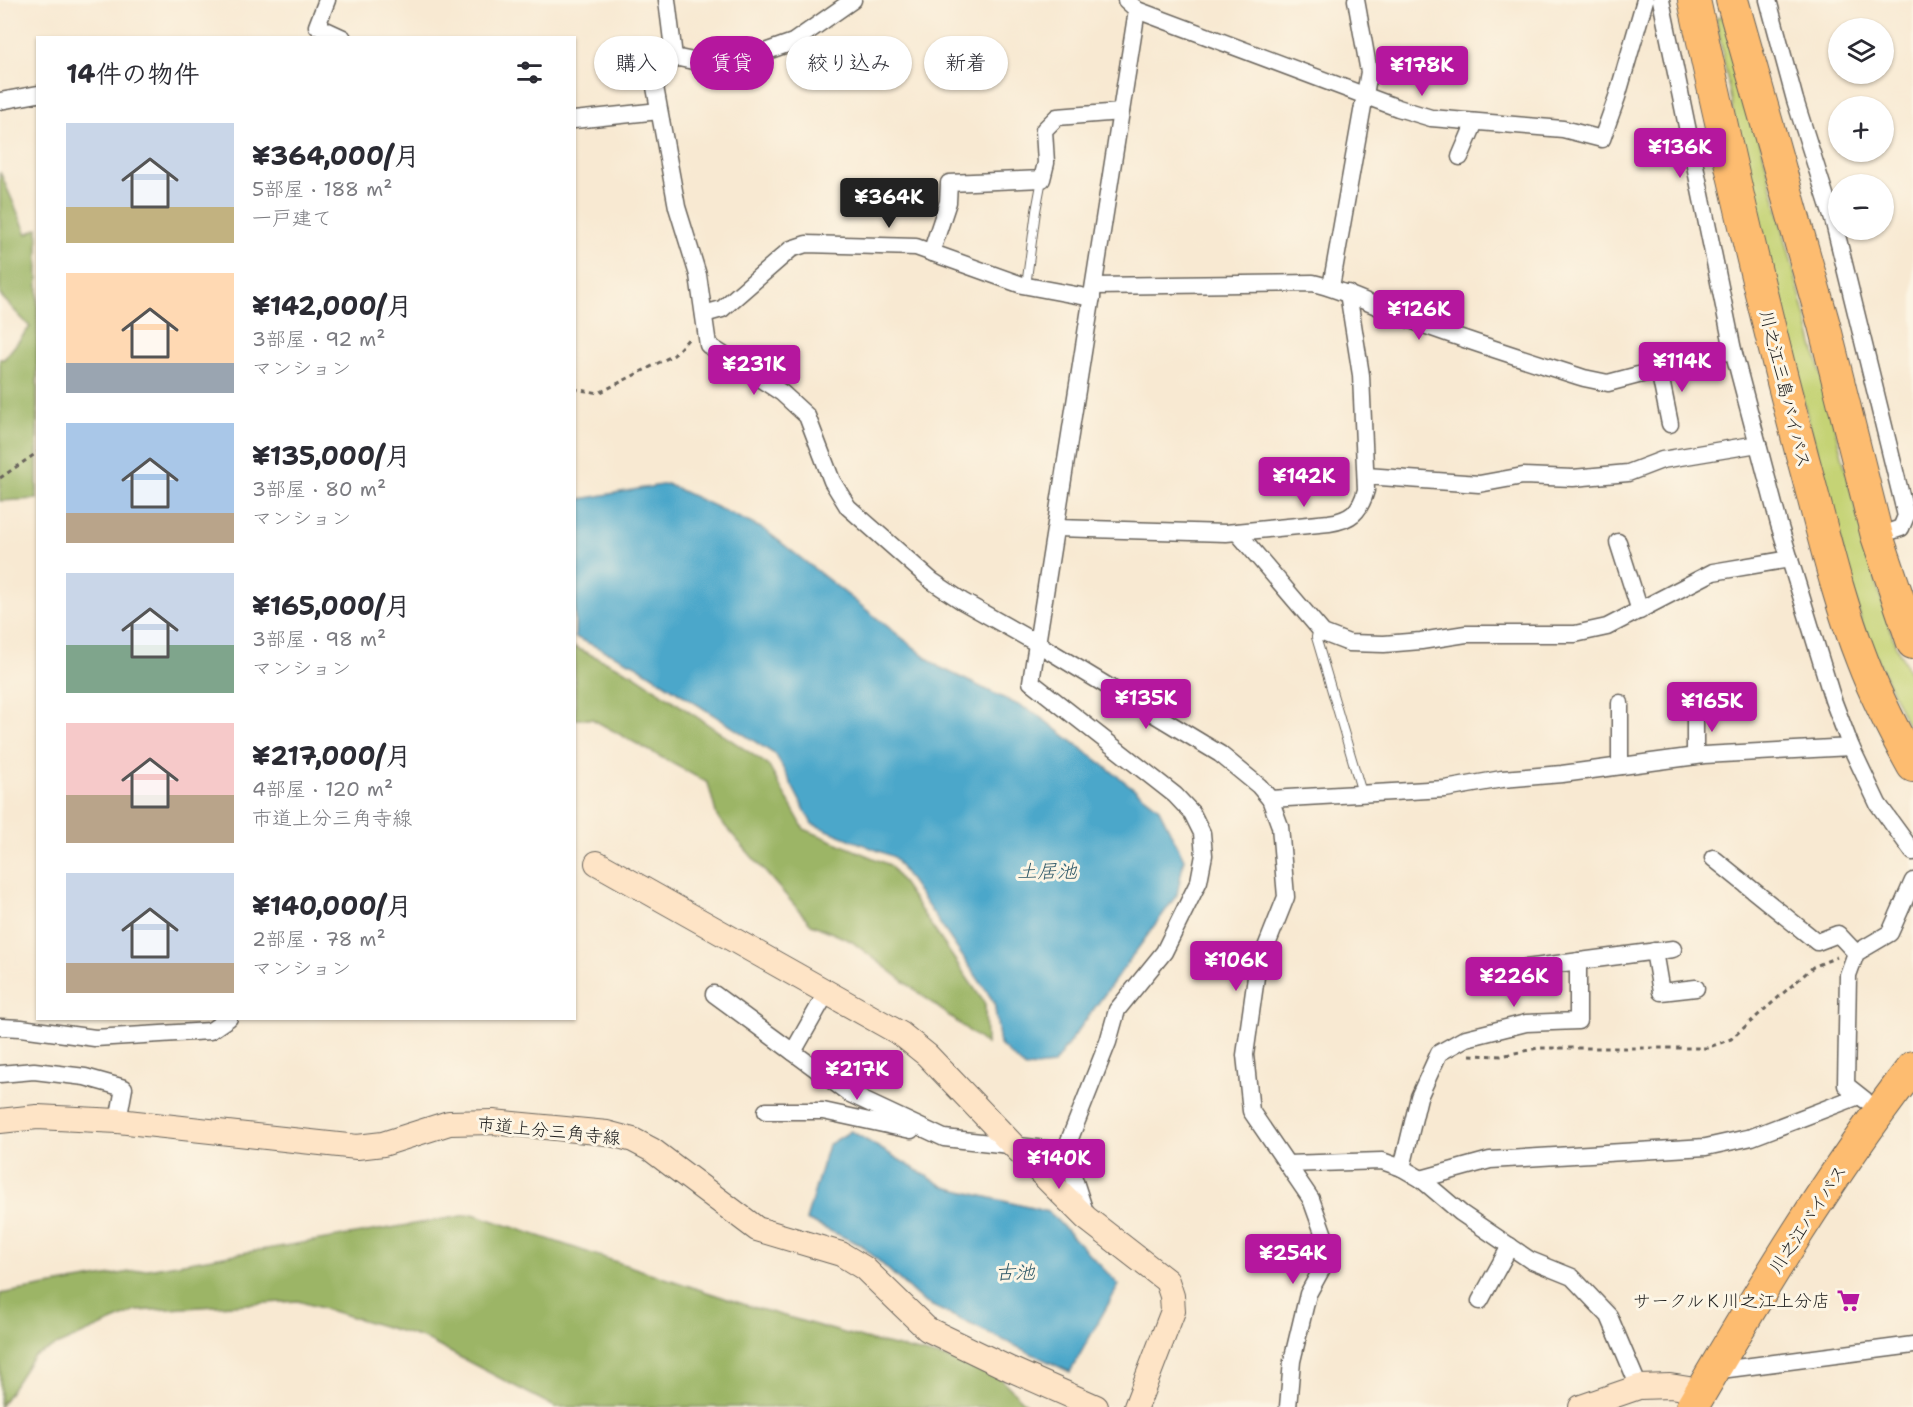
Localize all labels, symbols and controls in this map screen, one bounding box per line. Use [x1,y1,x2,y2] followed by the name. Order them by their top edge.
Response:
[1828,18,1894,240] map controls
[1828,18,1894,84] button: layers
[594,36,678,90] chip: 購入
[690,36,774,90] chip: 賃貸
[786,36,912,90] chip: 絞り込み
[924,36,1008,90] chip: 新着
[1380,46,1464,97] pin: ¥178K
[1390,52,1454,78] text: ¥178K
[66,56,200,91] text: 14件の物件
[513,56,546,89] icon: filters
[1828,96,1894,162] button: +
[1638,128,1722,179] pin: ¥136K
[1648,134,1712,160] text: ¥136K
[252,138,420,173] text: ¥364,000/月
[114,147,186,219] icon: home
[1828,174,1894,240] button: −
[252,176,392,202] text: 5部屋 · 188 m²
[847,178,931,229] pin: ¥364K
[854,184,924,210] text: ¥364K
[252,205,332,231] text: 一戸建て
[252,288,412,323] text: ¥142,000/月
[1377,290,1461,341] pin: ¥126K
[1387,296,1451,322] text: ¥126K
[114,297,186,369] icon: home
[1754,308,1816,470] street label: 川之江三島バイパス
[252,326,386,352] text: 3部屋 · 92 m²
[1640,342,1724,393] pin: ¥114K
[712,345,796,396] pin: ¥231K
[1653,348,1711,374] text: ¥114K
[722,351,786,377] text: ¥231K
[252,355,351,381] text: マンション
[252,438,411,473] text: ¥135,000/月
[114,447,186,519] icon: home
[1262,457,1346,508] pin: ¥142K
[1273,463,1335,489] text: ¥142K
[252,476,386,502] text: 3部屋 · 80 m²
[252,505,351,531] text: マンション
[252,588,411,623] text: ¥165,000/月
[114,597,186,669] icon: home
[252,626,386,652] text: 3部屋 · 98 m²
[252,655,351,681] text: マンション
[1104,679,1188,730] pin: ¥135K
[1670,682,1754,733] pin: ¥165K
[1115,685,1177,711] text: ¥135K
[1681,688,1743,714] text: ¥165K
[252,738,411,773] text: ¥217,000/月
[114,747,186,819] icon: home
[252,776,393,802] text: 4部屋 · 120 m²
[252,805,412,831] text: 市道上分三角寺線
[1017,858,1078,884] water label: 土居池
[252,888,412,923] text: ¥140,000/月
[114,897,186,969] icon: home
[252,926,386,952] text: 2部屋 · 78 m²
[1194,941,1278,992] pin: ¥106K
[1204,947,1268,973] text: ¥106K
[252,955,351,981] text: マンション
[1472,957,1556,1008] pin: ¥226K
[1479,963,1549,989] text: ¥226K
[815,1050,899,1101] pin: ¥217K
[825,1056,889,1082] text: ¥217K
[476,1112,622,1150] street label: 市道上分三角寺線
[1017,1139,1101,1190] pin: ¥140K
[1027,1145,1091,1171] text: ¥140K
[1764,1160,1852,1278] street label: 川之江バイパス
[1251,1234,1335,1285] pin: ¥254K
[1259,1240,1327,1266] text: ¥254K
[995,1259,1036,1285] water label: 古池
[1835,1288,1861,1314] supermarket icon: サークルＫ川之江上分店
[1633,1289,1830,1313] place label: サークルＫ川之江上分店

